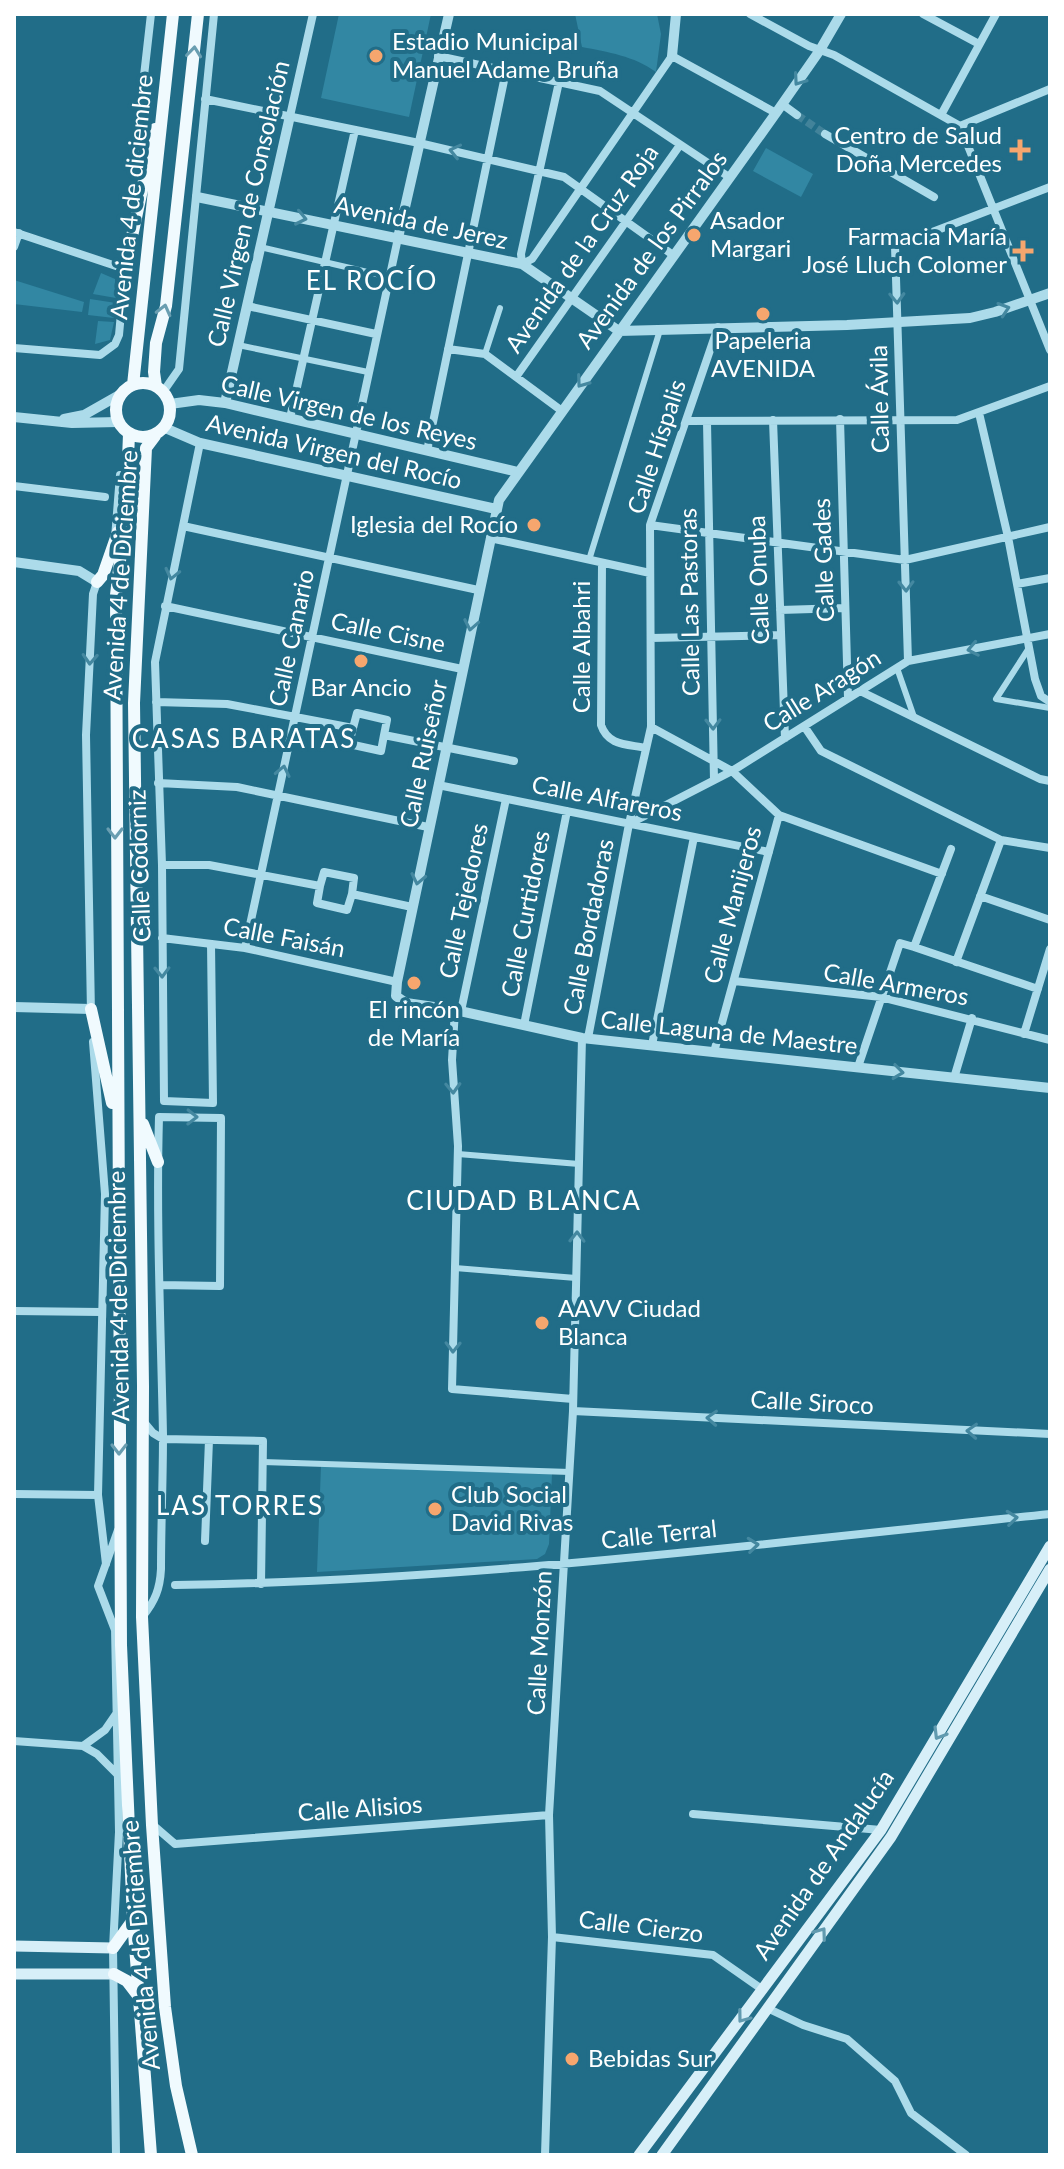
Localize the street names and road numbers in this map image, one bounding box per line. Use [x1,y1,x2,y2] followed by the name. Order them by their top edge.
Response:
[200,58,295,350] street label: Calle Virgen de Consolación
[103,73,158,321] street label: Avenida 4 de diciembre
[498,139,664,358] street label: Avenida de la Cruz Roja
[569,144,732,354] street label: Avenida de los Pirralos
[332,189,511,254] street label: Avenida de Jerez
[863,345,894,453] street label: Calle Ávila
[218,368,480,455] street label: Calle Virgen de los Reyes
[620,376,691,517] street label: Calle Híspalis
[204,407,465,494] street label: Avenida Virgen del Rocío
[96,449,143,701] street label: Avenida 4 de Diciembre
[806,498,839,623] street label: Calle Gades
[672,508,705,696] street label: Calle Las Pastoras
[741,515,774,645] street label: Calle Onuba
[262,566,319,709] street label: Calle Canario
[566,581,595,713] street label: Calle Albahri
[328,605,448,658] street label: Calle Cisne
[757,642,885,737] street label: Calle Aragón
[393,677,452,830] street label: Calle Ruiseñor
[530,769,685,826] street label: Calle Alfareros
[121,789,156,943] street label: Calle Codorniz
[432,820,493,981] street label: Calle Tejedores
[697,823,766,987] street label: Calle Manijeros
[494,828,555,1000] street label: Calle Curtidores
[556,836,619,1017] street label: Calle Bordadoras
[221,911,348,963] street label: Calle Faisán
[821,956,971,1011] street label: Calle Armeros
[599,1004,859,1059] street label: Calle Laguna de Maestre
[101,1170,134,1422] street label: Avenida 4 de Diciembre
[750,1384,874,1419] street label: Calle Siroco
[600,1513,718,1554] street label: Calle Terral
[520,1570,557,1716] street label: Calle Monzón
[746,1764,899,1965] street label: Avenida de Andalucía
[296,1789,423,1826] street label: Calle Alisios
[114,1819,165,2071] street label: Avenida 4 de Diciembre
[577,1903,705,1948] street label: Calle Cierzo

